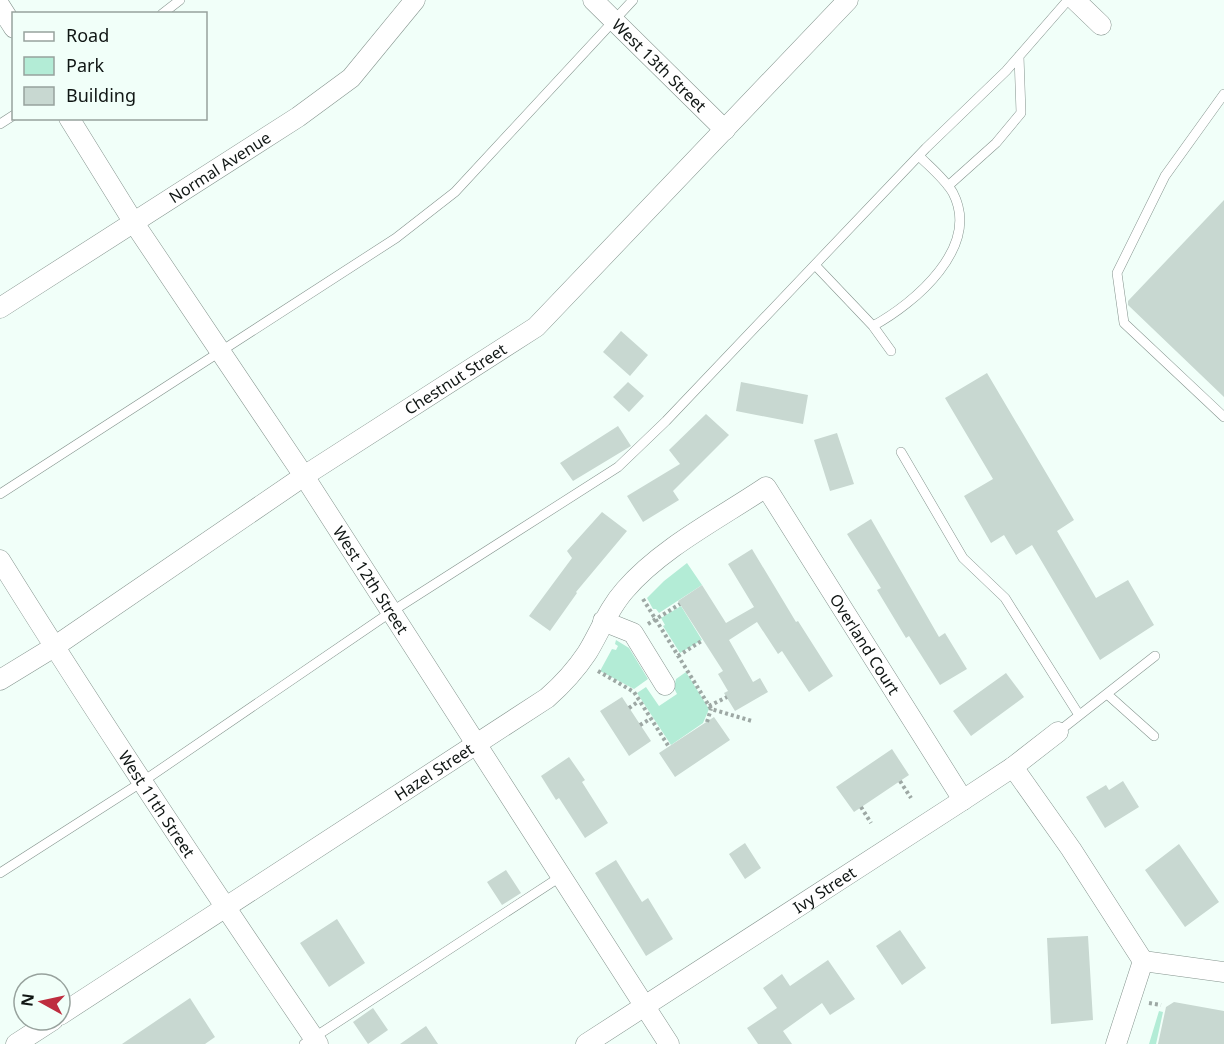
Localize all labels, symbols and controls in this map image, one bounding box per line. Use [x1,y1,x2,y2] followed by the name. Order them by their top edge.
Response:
[12,12,207,120] legend
[607,14,711,117] street label: West 13th Street
[66,23,109,47] text: Road
[66,53,104,77] text: Park
[66,83,136,107] text: Building
[165,126,275,208] street label: Normal Avenue
[400,338,511,420] street label: Chestnut Street
[328,522,414,638] street label: West 12th Street
[825,589,905,699] street label: Overland Court
[390,738,478,806] street label: Hazel Street
[113,746,200,862] street label: West 11th Street
[789,861,860,918] street label: Ivy Street
[12,972,72,1032] north arrow
[15,992,39,1008] text: N

